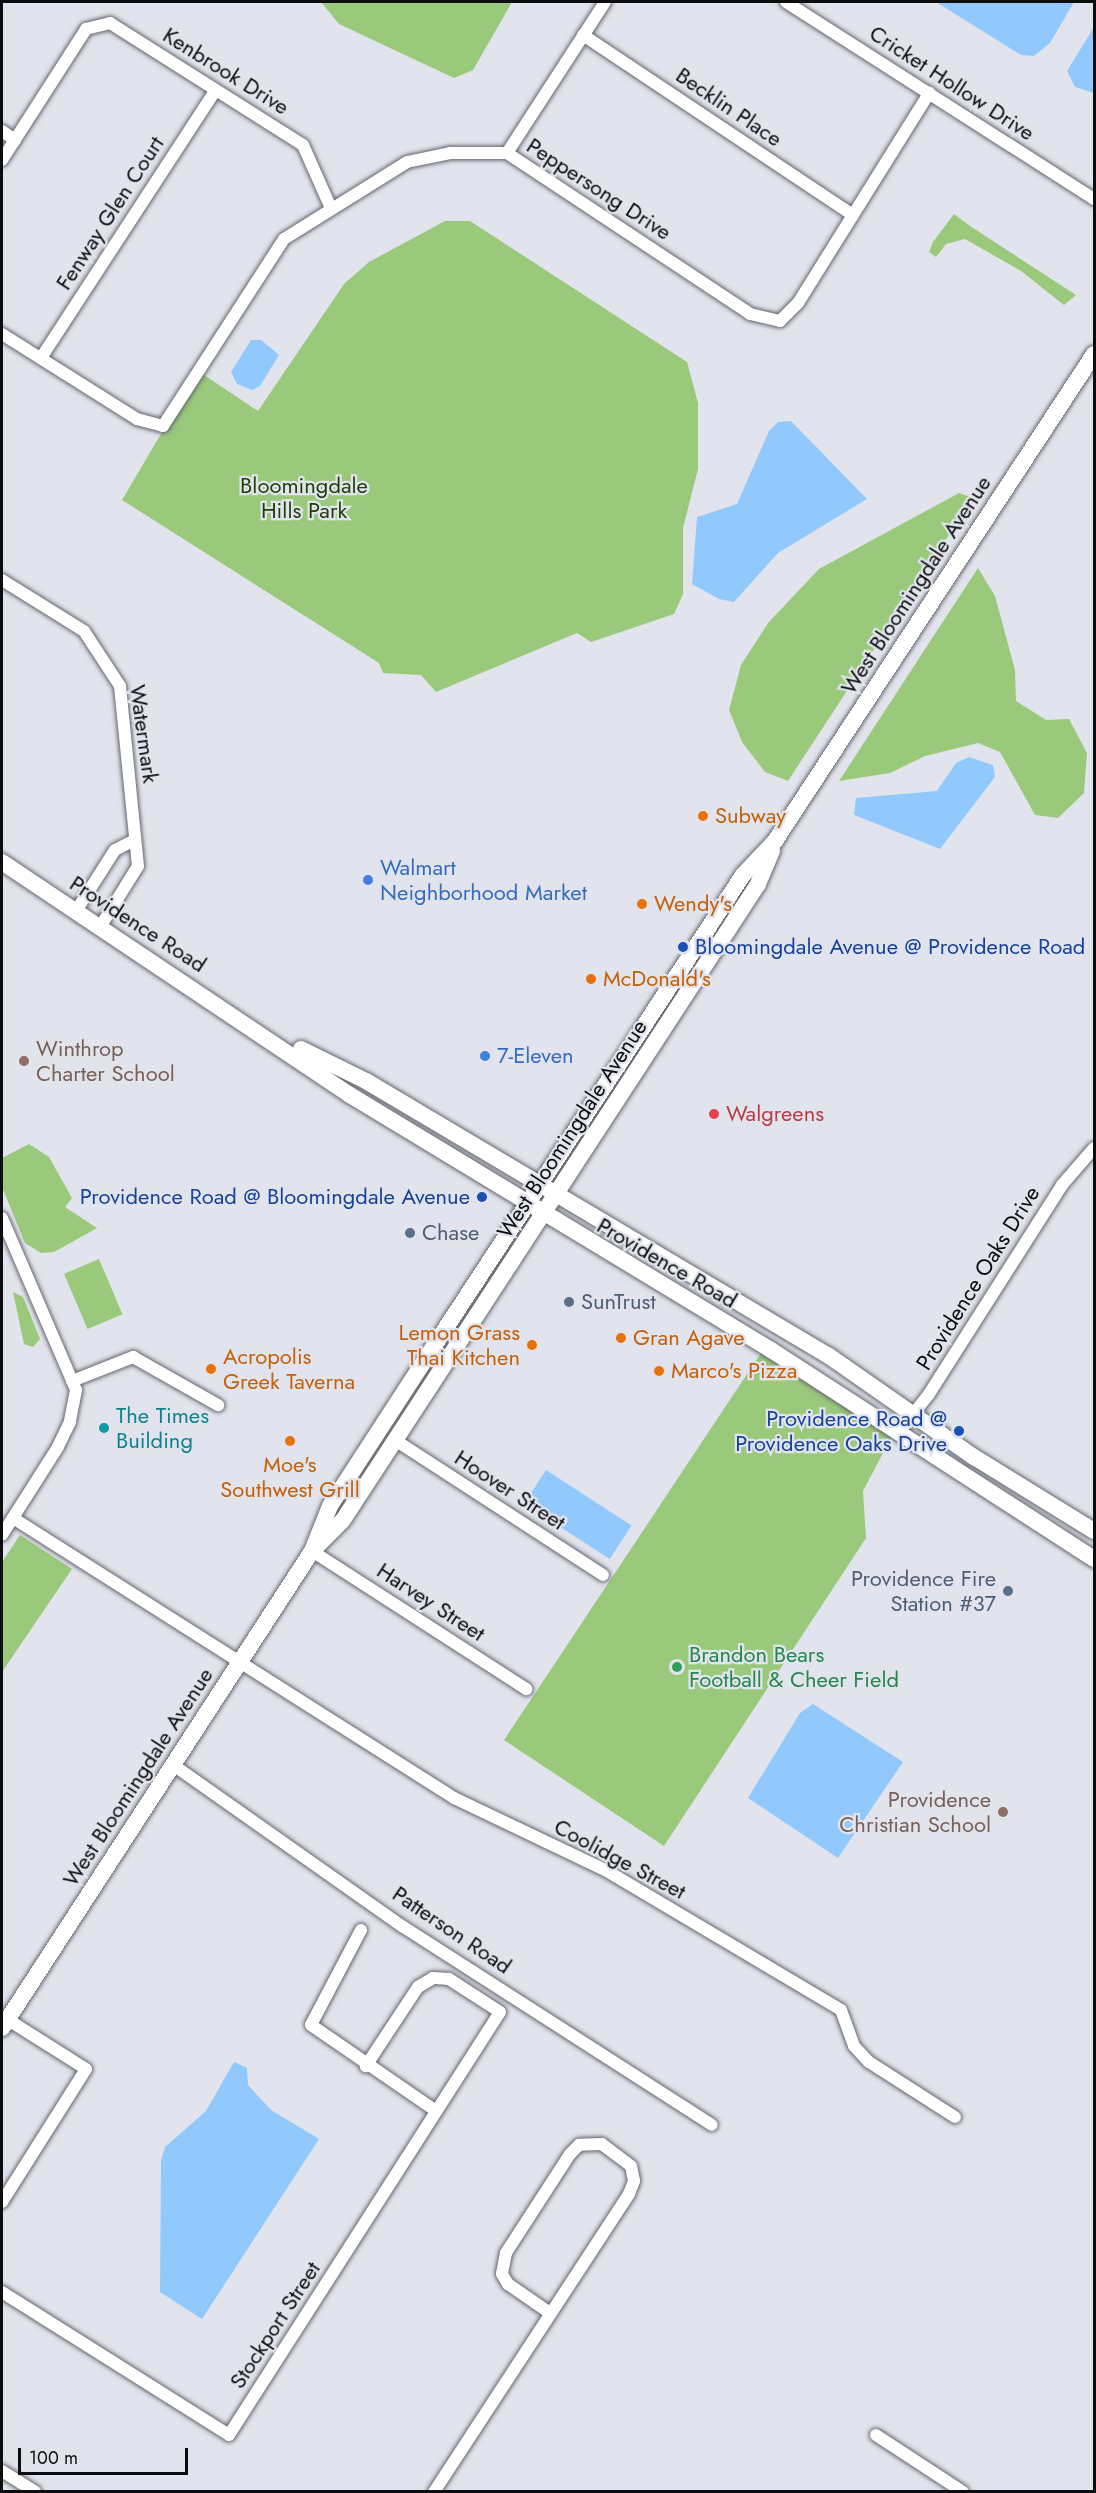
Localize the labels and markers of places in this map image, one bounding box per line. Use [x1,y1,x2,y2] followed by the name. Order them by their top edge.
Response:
[715,803,786,829] place label: Subway
[696,809,710,823] marker: Subway
[380,854,587,906] place label: Walmart Neighborhood Market
[361,873,375,887] marker: Walmart Neighborhood Market
[654,891,732,917] place label: Wendy's
[635,897,649,911] marker: Wendy's
[695,934,1085,960] place label: Bloomingdale Avenue @ Providence Road
[676,940,690,954] marker: Bloomingdale Avenue @ Providence Road
[603,966,711,992] place label: McDonald's
[584,972,598,986] marker: McDonald's
[36,1035,175,1086] place label: Winthrop Charter School
[497,1043,574,1069] place label: 7-Eleven
[478,1049,492,1063] marker: 7-Eleven
[17,1054,31,1068] marker: Winthrop Charter School
[726,1101,824,1127] place label: Walgreens
[707,1107,721,1121] marker: Walgreens
[80,1184,470,1210] place label: Providence Road @ Bloomingdale Avenue
[475,1190,489,1204] marker: Providence Road @ Bloomingdale Avenue
[422,1220,479,1246] place label: Chase
[403,1226,417,1240] marker: Chase
[581,1289,656,1315] place label: SunTrust
[562,1295,576,1309] marker: SunTrust
[399,1319,520,1370] place label: Lemon Grass Thai Kitchen
[633,1325,745,1351] place label: Gran Agave
[614,1331,628,1345] marker: Gran Agave
[525,1338,539,1352] marker: Lemon Grass Thai Kitchen
[223,1343,355,1394] place label: Acropolis Greek Taverna
[671,1358,797,1384] place label: Marco's Pizza
[204,1362,218,1376] marker: Acropolis Greek Taverna
[652,1364,666,1378] marker: Marco's Pizza
[116,1402,209,1454] place label: The Times Building
[735,1405,947,1456] place label: Providence Road @ Providence Oaks Drive
[97,1421,111,1435] marker: The Times Building
[952,1424,966,1438] marker: Providence Road @ Providence Oaks Drive
[283,1434,297,1448] marker: Moe's Southwest Grill
[220,1451,360,1502] place label: Moe's Southwest Grill
[851,1565,996,1616] place label: Providence Fire Station #37
[1001,1584,1015,1598] marker: Providence Fire Station #37
[689,1641,899,1693] place label: Brandon Bears Football & Cheer Field
[670,1660,684,1674] marker: Brandon Bears Football & Cheer Field
[839,1786,991,1838] place label: Providence Christian School
[996,1805,1010,1819] marker: Providence Christian School

